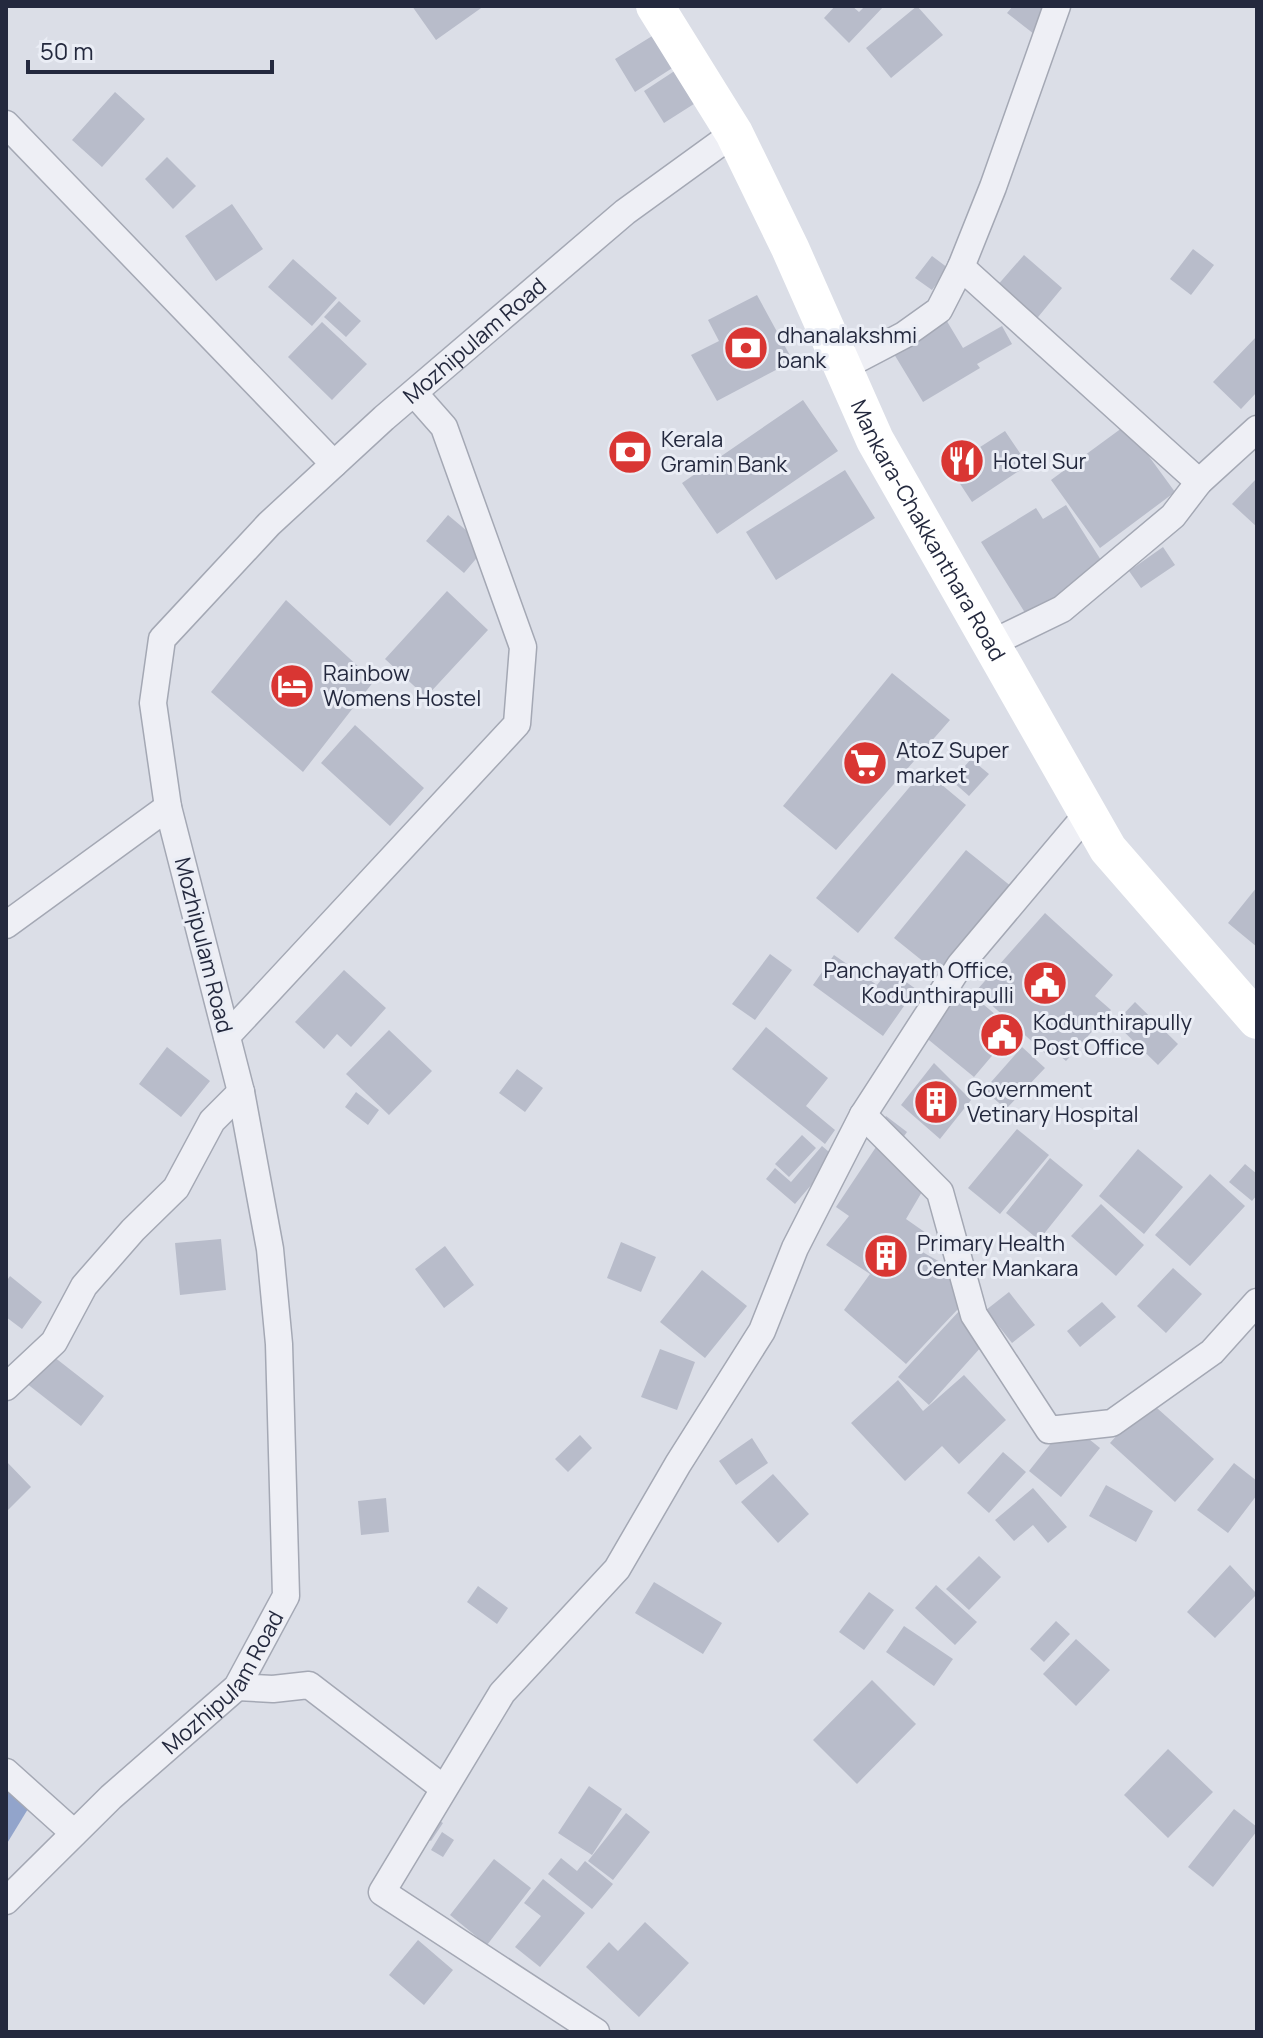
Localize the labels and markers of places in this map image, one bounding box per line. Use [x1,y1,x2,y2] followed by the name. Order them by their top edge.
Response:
[777,320,917,375] place label: dhanalakshmi bank
[722,324,770,372] bank icon: dhanalakshmi bank
[661,424,788,479] place label: Kerala Gramin Bank
[606,428,654,476] bank icon: Kerala Gramin Bank
[938,437,986,485] restaurant icon: Hotel Sur
[993,446,1086,476] place label: Hotel Sur
[323,658,481,713] place label: Rainbow Womens Hostel
[268,662,316,710] hotel icon: Rainbow Womens Hostel
[896,735,1009,790] place label: AtoZ Super market
[841,739,889,787] supermarket icon: AtoZ Super market
[823,955,1014,1010] place label: Panchayath Office, Kodunthirapulli
[1021,959,1069,1007] public building icon: Panchayath Office, Kodunthirapulli
[1033,1007,1192,1062] place label: Kodunthirapully Post Office
[978,1011,1026,1059] public building icon: Kodunthirapully Post Office
[967,1074,1139,1129] place label: Government Vetinary Hospital
[912,1078,960,1126] building icon: Government Vetinary Hospital
[917,1228,1079,1283] place label: Primary Health Center Mankara
[862,1232,910,1280] building icon: Primary Health Center Mankara

